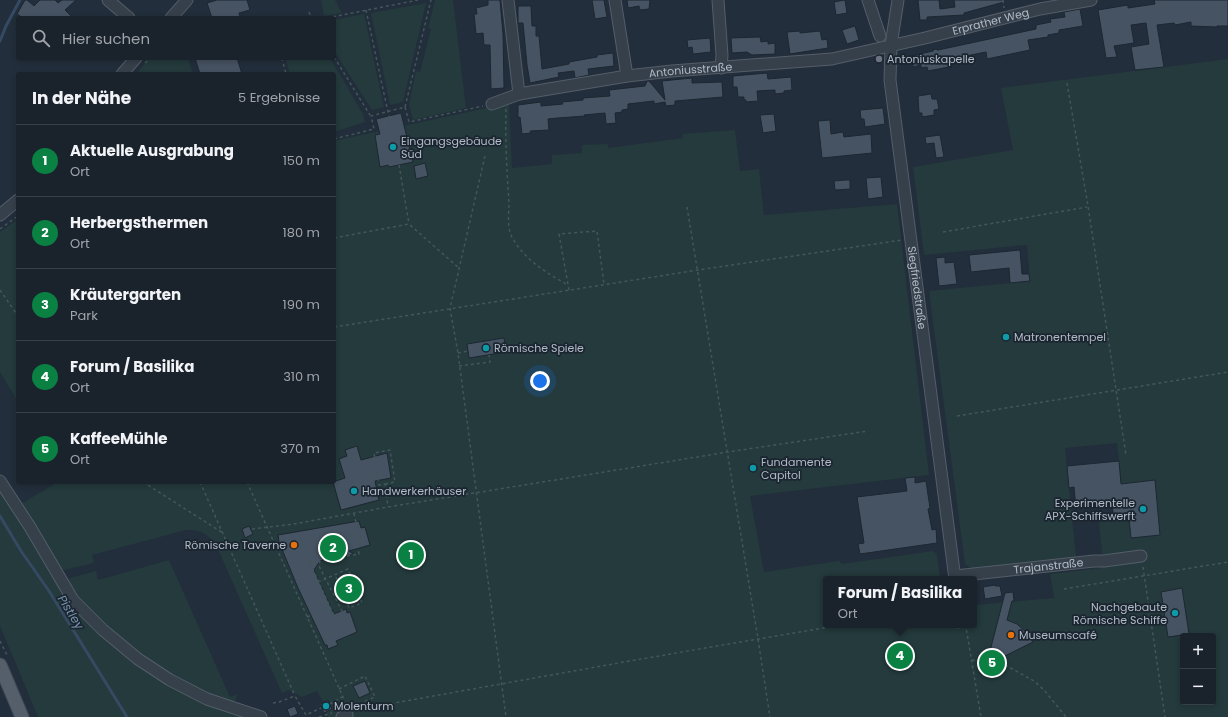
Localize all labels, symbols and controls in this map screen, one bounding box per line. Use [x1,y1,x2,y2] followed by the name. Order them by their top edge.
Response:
[950,4,1031,39] street label: Erprather Weg
[16,16,336,60] search box
[30,27,52,49] icon: search
[62,28,150,49] text: Hier suchen
[887,51,975,67] place label: Antoniuskapelle
[874,54,884,64] marker: Antoniuskapelle
[648,58,733,82] street label: Antoniusstraße
[32,86,131,110] text: In der Nähe
[238,88,320,107] text: 5 Ergebnisse
[401,133,502,162] place label: Eingangsgebäude Süd
[70,140,234,161] text: Aktuelle Ausgrabung
[388,142,398,152] marker: Eingangsgebäude Süd
[43,151,47,170] text: 1
[283,151,320,170] text: 150 m
[70,162,90,181] text: Ort
[70,212,208,233] text: Herbergsthermen
[41,223,49,242] text: 2
[283,223,320,242] text: 180 m
[70,234,90,253] text: Ort
[904,245,930,330] street label: Siegfriedstraße
[70,284,181,305] text: Kräutergarten
[41,295,49,314] text: 3
[283,295,320,314] text: 190 m
[70,306,98,325] text: Park
[1014,329,1106,345] place label: Matronentempel
[1001,332,1011,342] marker: Matronentempel
[494,340,584,356] place label: Römische Spiele
[481,343,491,353] marker: Römische Spiele
[70,356,195,377] text: Forum / Basilika
[41,367,49,386] text: 4
[283,367,320,386] text: 310 m
[530,371,550,391] your location
[70,378,90,397] text: Ort
[70,428,168,449] text: KaffeeMühle
[41,439,49,458] text: 5
[280,439,320,458] text: 370 m
[70,450,90,469] text: Ort
[761,454,832,483] place label: Fundamente Capitol
[748,463,758,473] marker: Fundamente Capitol
[362,483,466,499] place label: Handwerkerhäuser
[349,486,359,496] marker: Handwerkerhäuser
[1045,495,1135,524] place label: Experimentelle APX-Schiffswerft
[1138,504,1148,514] marker: Experimentelle APX-Schiffswerft
[320,533,346,563] pin: 2
[185,537,286,553] place label: Römische Taverne
[289,540,299,550] marker: Römische Taverne
[398,540,424,570] pin: 1
[1013,554,1084,578] street label: Trajanstraße
[336,574,362,604] pin: 3
[823,576,977,628] popup
[838,582,962,603] text: Forum / Basilika
[54,592,89,634] water label: Pistley
[1073,599,1167,628] place label: Nachgebaute Römische Schiffe
[838,604,858,623] text: Ort
[1170,608,1180,618] marker: Nachgebaute Römische Schiffe
[1019,627,1097,643] place label: Museumscafé
[1006,630,1016,640] marker: Museumscafé
[1180,633,1216,705] map controls
[1180,633,1216,669] button: +
[887,641,913,671] pin: 4
[979,648,1005,678] pin: 5
[1180,669,1216,705] button: −
[334,698,394,714] place label: Molenturm
[321,701,331,711] marker: Molenturm

